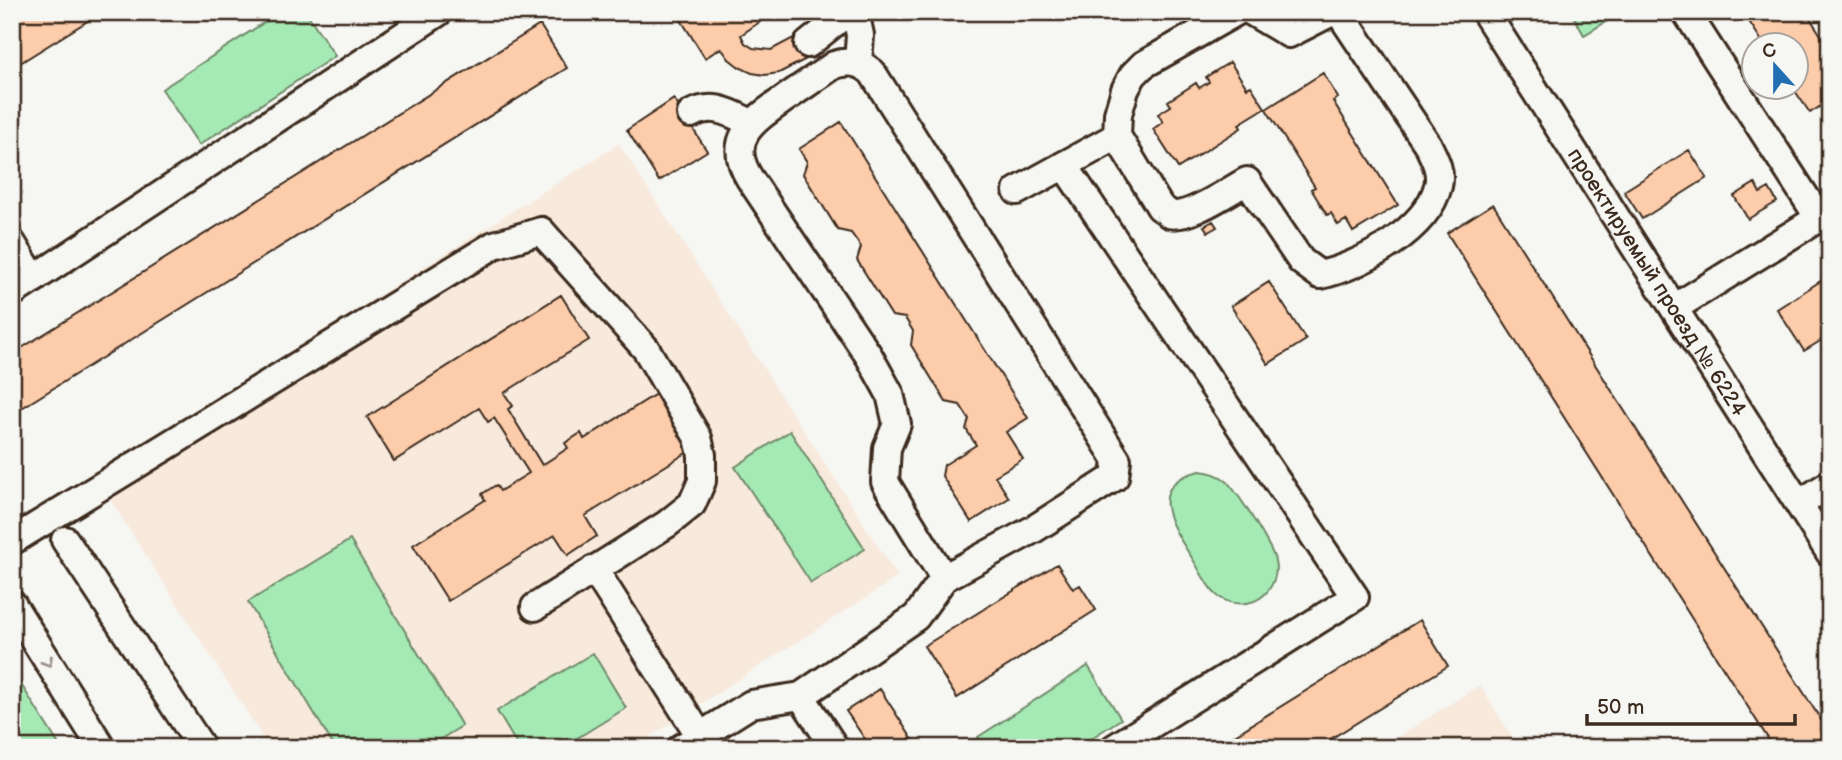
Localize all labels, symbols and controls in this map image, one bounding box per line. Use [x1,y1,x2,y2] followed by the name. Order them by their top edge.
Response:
[1741,32,1811,102] north arrow
[1759,38,1780,65] text: С
[1562,143,1751,421] street label: проектируемый проезд № 6224
[40,654,53,667] one-way arrow
[1587,683,1795,727] scale bar
[1597,695,1644,720] text: 50 m

